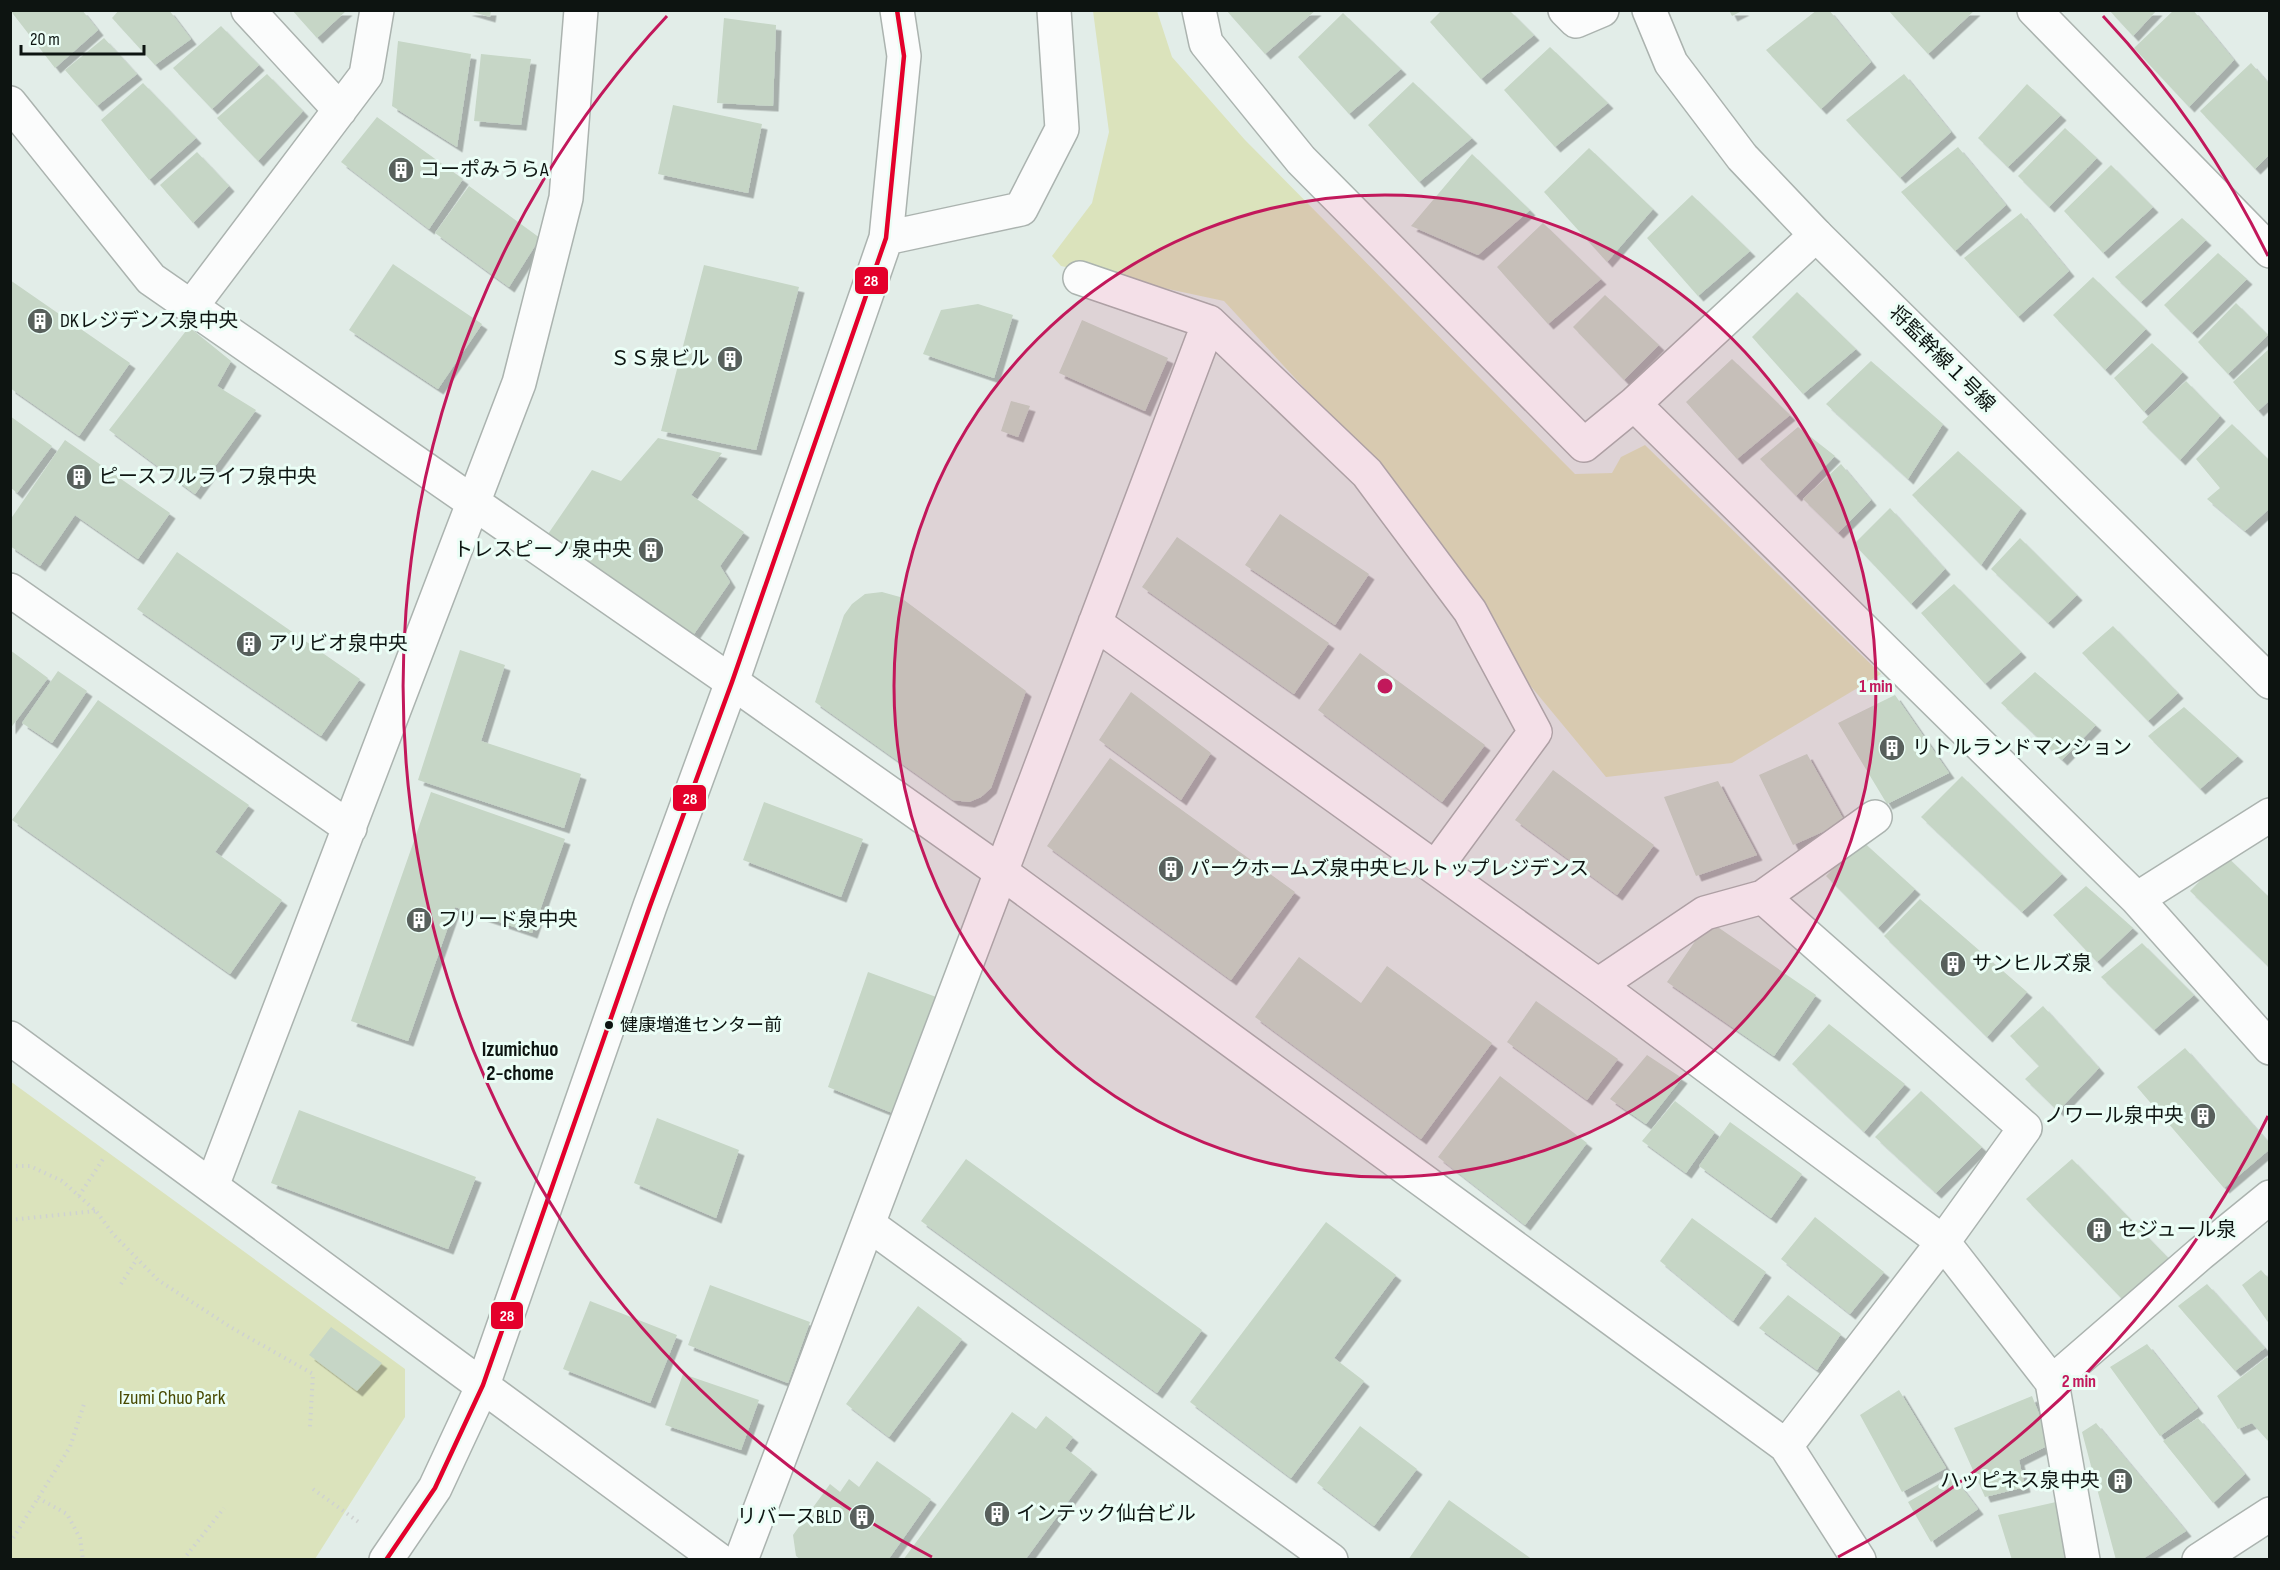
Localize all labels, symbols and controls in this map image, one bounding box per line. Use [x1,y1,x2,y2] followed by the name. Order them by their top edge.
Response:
[21,18,144,56] scale bar
[30,29,60,50] text: 20 m
[386,155,416,185] building icon: コーポみうらA
[420,158,549,182] place label: コーポみうらA
[854,266,889,295] line badge: 28
[864,272,879,291] text: 28
[1884,301,2000,417] street label: 将監幹線１号線
[25,306,55,336] building icon: DKレジデンス泉中央
[60,309,239,333] place label: DKレジデンス泉中央
[715,344,745,374] building icon: ＳＳ泉ビル
[610,347,710,371] place label: ＳＳ泉ビル
[64,462,94,492] building icon: ピースフルライフ泉中央
[98,465,317,489] place label: ピースフルライフ泉中央
[636,535,666,565] building icon: トレスピーノ泉中央
[453,538,632,562] place label: トレスピーノ泉中央
[234,629,264,659] building icon: アリビオ泉中央
[268,632,408,656] place label: アリビオ泉中央
[1375,676,1395,696] centre of rings
[1859,676,1893,697] text: 1 min
[1877,733,1907,763] building icon: リトルランドマンション
[1912,736,2132,760] place label: リトルランドマンション
[672,784,707,812] line badge: 28
[683,790,698,809] text: 28
[1156,854,1186,884] building icon: パークホームズ泉中央ヒルトップレジデンス
[1190,857,1589,881] place label: パークホームズ泉中央ヒルトップレジデンス
[404,905,434,935] building icon: フリード泉中央
[438,908,578,932] place label: フリード泉中央
[1938,949,1968,979] building icon: サンヒルズ泉
[1972,952,2092,976] place label: サンヒルズ泉
[620,1015,782,1036] place label: 健康増進センター前
[603,1019,615,1031] marker: 健康増進センター前
[482,1037,558,1086] district label: Izumichuo 2-chome
[2188,1101,2218,1131] building icon: ノワール泉中央
[2044,1104,2184,1128] place label: ノワール泉中央
[2084,1215,2114,1245] building icon: セジュール泉
[2118,1218,2237,1242] place label: セジュール泉
[490,1301,524,1330] line badge: 28
[500,1307,515,1326] text: 28
[2062,1371,2096,1392] text: 2 min
[119,1386,226,1410] park label: Izumi Chuo Park
[2105,1466,2135,1496] building icon: ハッピネス泉中央
[1940,1469,2100,1493] place label: ハッピネス泉中央
[982,1499,1012,1529] building icon: インテック仙台ビル
[847,1502,877,1532] building icon: リバースBLD
[1016,1502,1196,1526] place label: インテック仙台ビル
[737,1505,842,1529] place label: リバースBLD

